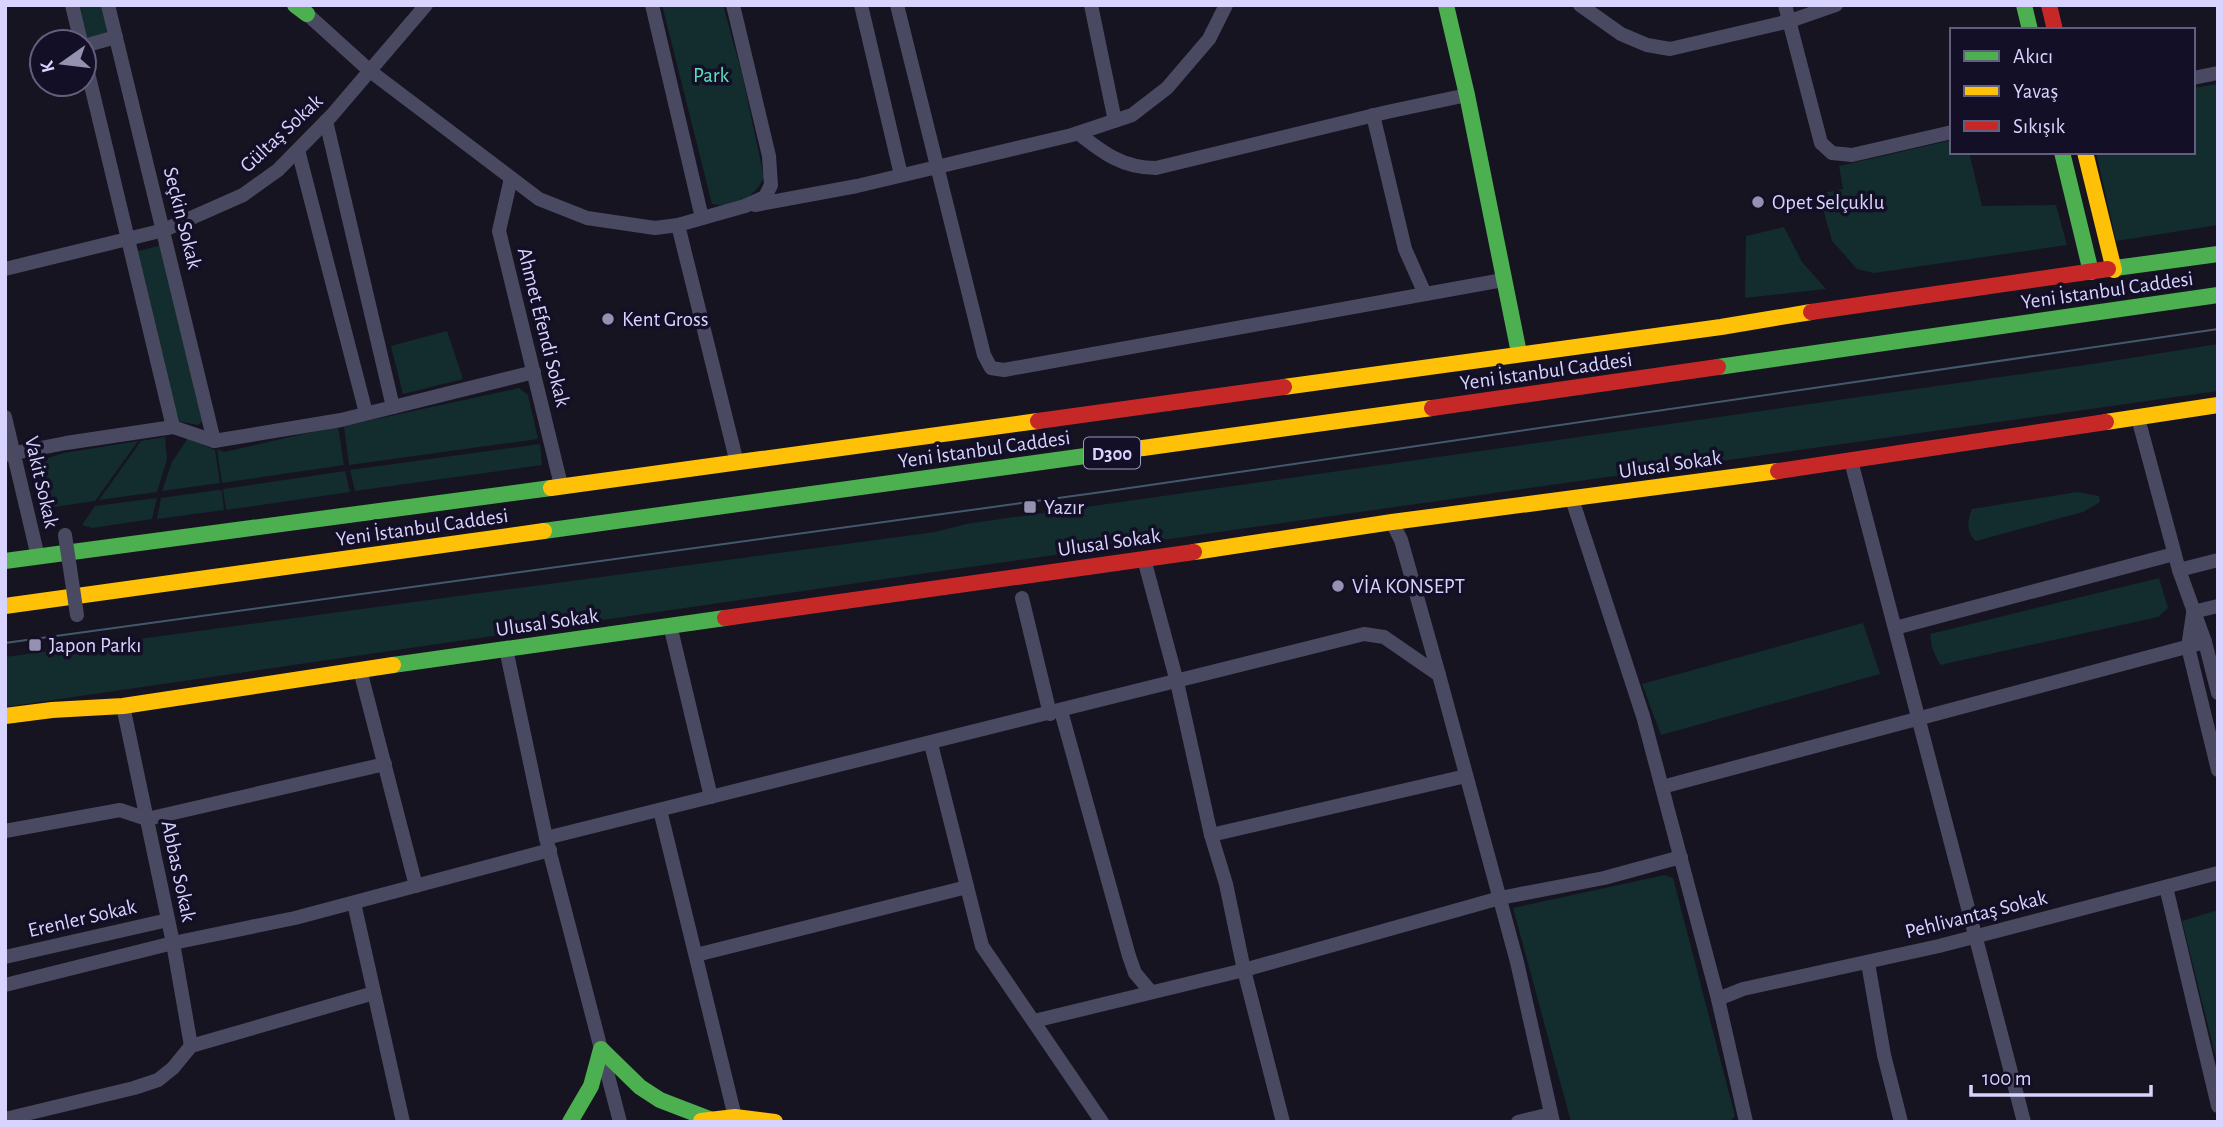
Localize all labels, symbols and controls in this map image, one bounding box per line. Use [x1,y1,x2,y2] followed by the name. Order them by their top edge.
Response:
[28,28,98,98] north arrow
[1950,28,2195,154] legend
[2013,46,2053,67] text: Akıcı
[37,58,59,74] text: K
[693,65,730,86] park label: Park
[2013,81,2058,102] text: Yavaş
[236,90,327,176] street label: Gültaş Sokak
[2013,116,2066,137] text: Sıkışık
[160,165,205,272] street label: Seçkin Sokak
[1772,192,1885,213] place label: Opet Selçuklu
[1750,194,1766,210] marker: Opet Selçuklu
[514,245,574,409] street label: Ahmet Efendi Sokak
[2019,267,2195,313] street label: Yeni İstanbul Caddesi
[622,309,708,330] place label: Kent Gross
[600,311,616,327] marker: Kent Gross
[1458,348,1634,394] street label: Yeni İstanbul Caddesi
[896,426,1072,472] street label: Yeni İstanbul Caddesi
[21,434,62,530] street label: Vakit Sokak
[1084,437,1140,468] road number: D300
[1617,447,1723,482] street label: Ulusal Sokak
[1044,497,1084,518] place label: Yazır
[1022,499,1038,515] marker: Yazır
[334,504,510,550] street label: Yeni İstanbul Caddesi
[1056,525,1162,560] street label: Ulusal Sokak
[1352,575,1465,597] place label: VİA KONSEPT
[1330,578,1346,594] marker: VİA KONSEPT
[494,605,600,640] street label: Ulusal Sokak
[49,635,141,656] place label: Japon Parkı
[27,637,43,653] marker: Japon Parkı
[158,819,200,924] street label: Abbas Sokak
[1903,887,2050,942] street label: Pehlivantaş Sokak
[26,896,139,941] street label: Erenler Sokak
[1971,1054,2151,1098] scale bar
[1982,1068,2032,1089] text: 100 m

